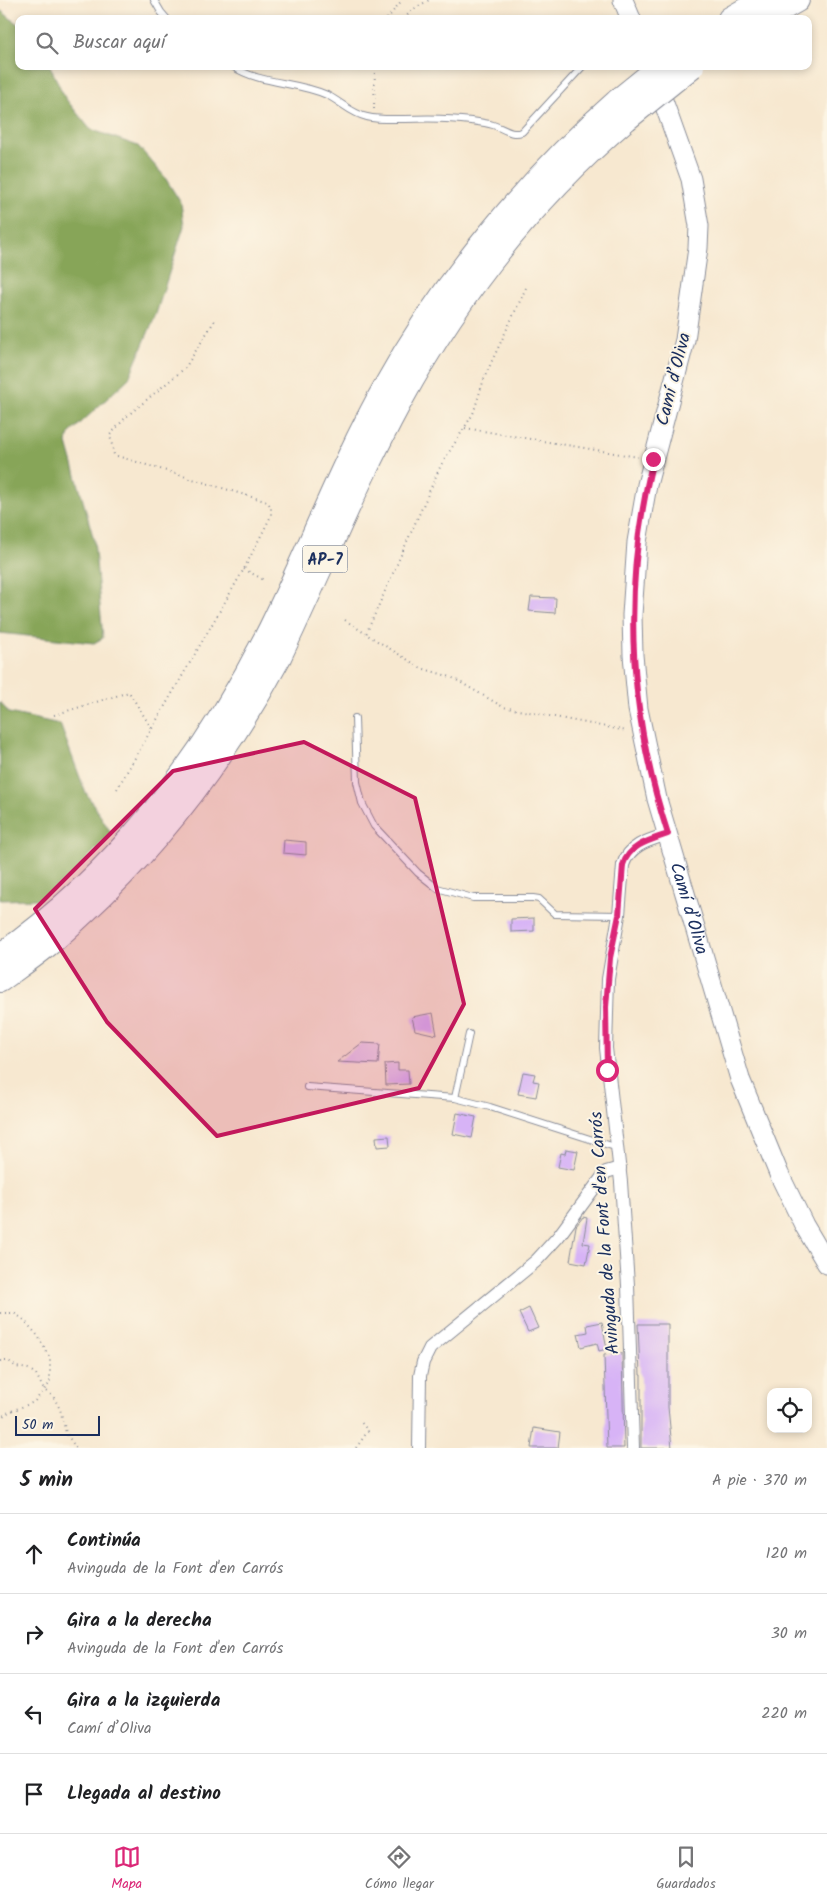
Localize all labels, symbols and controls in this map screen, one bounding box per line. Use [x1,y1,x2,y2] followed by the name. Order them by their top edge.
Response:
[15,15,812,70] search box
[73,28,165,58] text: Buscar aquí
[33,29,61,57] icon: search
[649,330,700,429] street label: Camí d’Oliva
[642,448,665,471] route end
[302,546,348,572] road number: AP-7
[661,859,715,959] street label: Camí d’Oliva
[596,1059,619,1082] route start
[583,1110,628,1355] street label: Avinguda de la Font d'en Carrós
[767,1388,812,1433] map controls
[767,1388,812,1433] button: locate
[15,1413,100,1436] scale bar
[22,1414,53,1436] text: 50 m
[20,1464,73,1497] text: 5 min
[712,1468,807,1493] text: A pie · 370 m
[67,1526,141,1556] text: Continúa
[20,1540,48,1568] icon: ahead
[766,1541,807,1566] text: 120 m
[67,1556,283,1581] text: Avinguda de la Font d'en Carrós
[67,1606,212,1636] text: Gira a la derecha
[20,1620,48,1648] icon: right
[771,1621,807,1646] text: 30 m
[67,1636,283,1661] text: Avinguda de la Font d'en Carrós
[67,1686,220,1716] text: Gira a la izquierda
[20,1700,48,1728] icon: left
[761,1701,807,1726] text: 220 m
[67,1716,151,1741] text: Camí d’Oliva
[67,1779,221,1809] text: Llegada al destino
[20,1780,48,1808] icon: arrive
[111,1843,142,1895] tab: Mapa
[365,1843,434,1895] tab: Cómo llegar
[656,1843,716,1895] tab: Guardados

